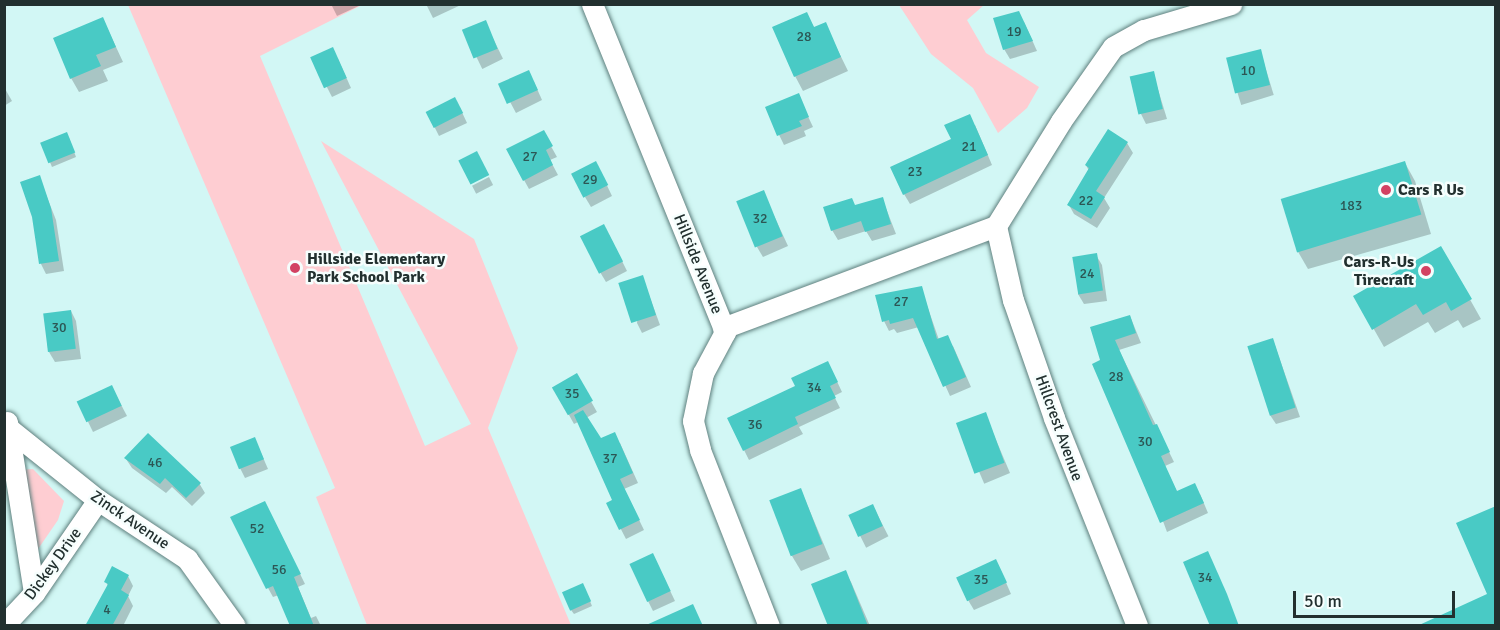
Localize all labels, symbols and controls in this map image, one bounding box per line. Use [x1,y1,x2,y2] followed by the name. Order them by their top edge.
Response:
[1006,24,1022,40] house number: 19
[796,29,812,45] house number: 28
[1240,63,1256,79] house number: 10
[961,139,977,155] house number: 21
[522,149,538,165] house number: 27
[907,164,923,180] house number: 23
[582,172,598,188] house number: 29
[1398,180,1464,200] place label: Cars R Us
[1379,183,1393,197] marker: Cars R Us
[1078,193,1094,209] house number: 22
[1340,198,1362,214] house number: 183
[669,211,727,317] street label: Hillside Avenue
[752,211,768,227] house number: 32
[307,249,445,287] place label: Hillside Elementary Park School Park
[1343,252,1414,290] place label: Cars-R-Us Tirecraft
[288,261,302,275] marker: Hillside Elementary Park School Park
[1419,264,1433,278] marker: Cars-R-Us Tirecraft
[1079,266,1095,282] house number: 24
[893,294,909,310] house number: 27
[51,320,67,336] house number: 30
[1108,369,1124,385] house number: 28
[1031,372,1087,484] street label: Hillcrest Avenue
[806,380,822,396] house number: 34
[564,386,580,402] house number: 35
[747,417,763,433] house number: 36
[1137,434,1153,450] house number: 30
[602,451,618,467] house number: 37
[147,455,163,471] house number: 46
[87,487,173,553] street label: Zinck Avenue
[249,521,265,537] house number: 52
[20,524,86,604] street label: Dickey Drive
[271,562,287,578] house number: 56
[1197,570,1213,586] house number: 34
[973,572,989,588] house number: 35
[1296,579,1458,617] scale bar
[1304,590,1342,612] text: 50 m
[103,602,111,618] house number: 4

